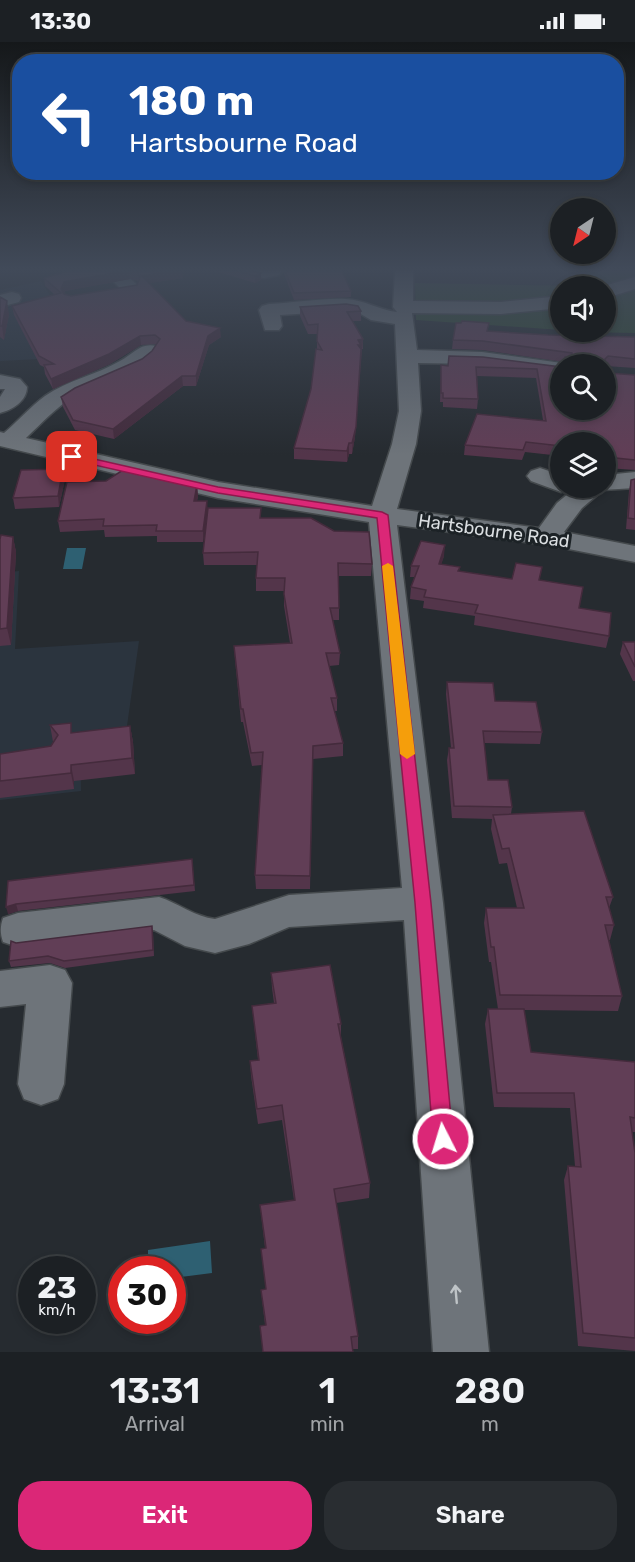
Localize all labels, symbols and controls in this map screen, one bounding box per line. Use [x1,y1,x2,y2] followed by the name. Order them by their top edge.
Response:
[30,8,91,35] text: 13:30
[129,76,254,126] text: 180 m
[30,78,108,156] icon: left
[129,127,358,159] text: Hartsbourne Road
[550,198,616,264] north arrow
[550,198,616,498] map controls
[550,276,616,342] button: sound
[550,354,616,420] button: search
[46,431,97,482] pin
[550,432,616,498] button: layers
[55,440,88,473] icon: arrive
[417,509,571,553] street label: Hartsbourne Road
[411,1107,475,1171] position arrow
[108,1256,186,1334] speed limit sign: 30
[37,1270,77,1306] text: 23
[450,1284,461,1304] one-way arrow
[38,1301,76,1319] text: km/h
[110,1369,200,1412] text: 13:31
[319,1369,336,1412] text: 1
[454,1369,525,1412] text: 280
[125,1412,185,1436] text: Arrival
[310,1412,345,1436] text: min
[481,1412,499,1436] text: m
[18,1481,312,1550] button: Exit
[324,1481,617,1550] button: Share

